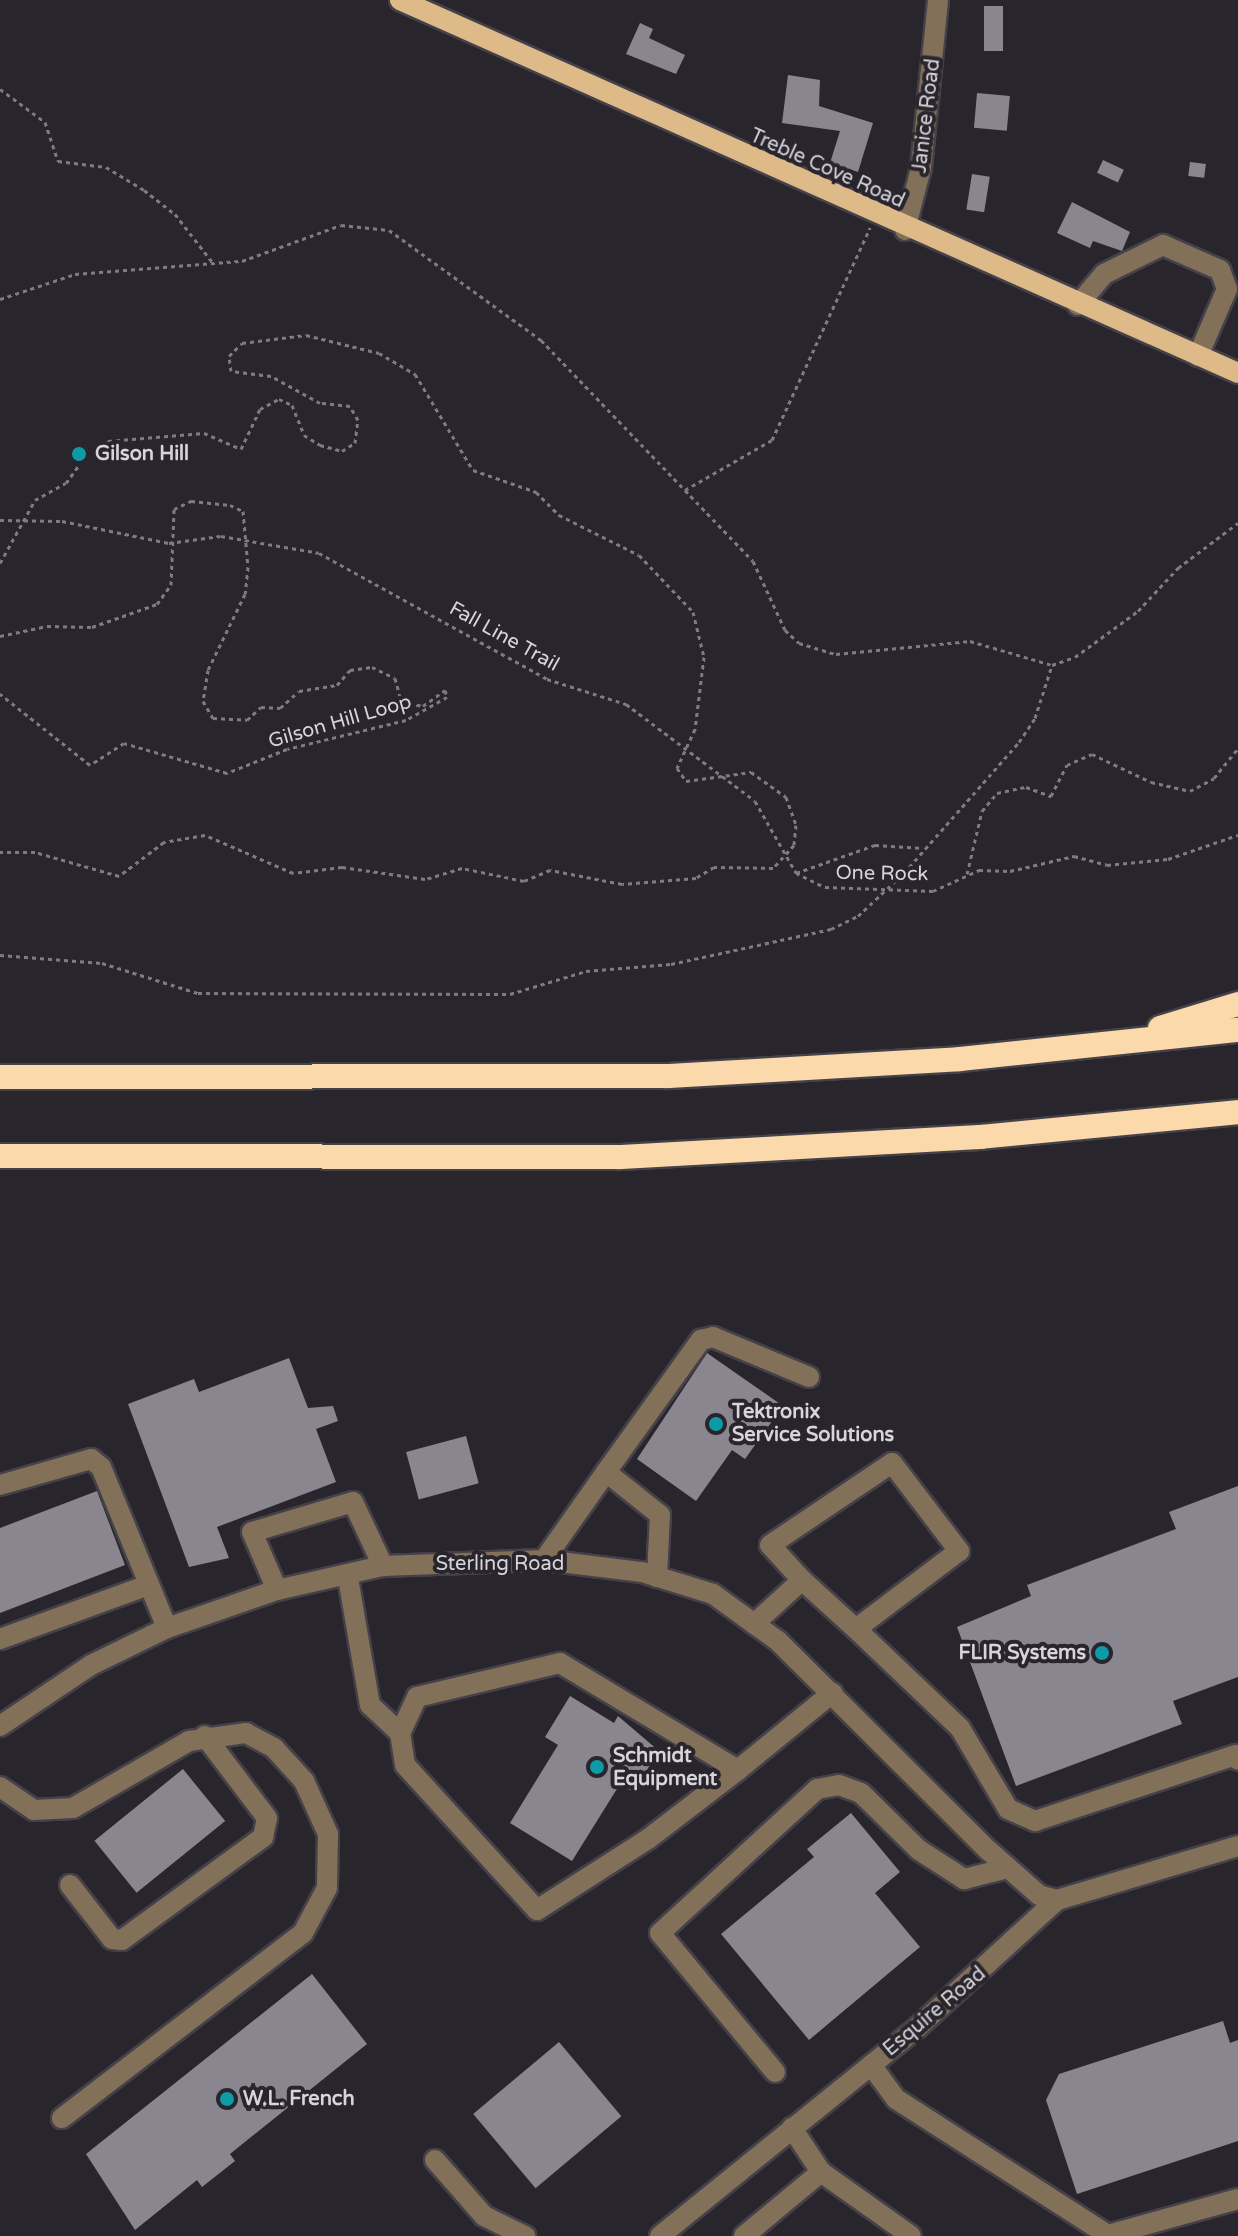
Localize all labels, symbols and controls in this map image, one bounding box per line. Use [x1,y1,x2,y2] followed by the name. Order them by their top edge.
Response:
[908,57,946,175] street label: Janice Road
[746,124,908,214] street label: Treble Cove Road
[95,442,189,466] place label: Gilson Hill
[70,445,88,463] marker: Gilson Hill
[445,597,563,677] street label: Fall Line Trail
[266,690,414,754] street label: Gilson Hill Loop
[835,861,929,887] street label: One Rock
[732,1400,894,1447] place label: Tektronix Service Solutions
[707,1415,725,1433] marker: Tektronix Service Solutions
[436,1552,564,1576] street label: Sterling Road
[958,1641,1086,1665] place label: FLIR Systems
[1093,1644,1111,1662] marker: FLIR Systems
[613,1744,717,1791] place label: Schmidt Equipment
[588,1758,606,1776] marker: Schmidt Equipment
[879,1962,991,2062] street label: Esquire Road
[243,2087,355,2111] place label: W.L. French
[218,2090,236,2108] marker: W.L. French

